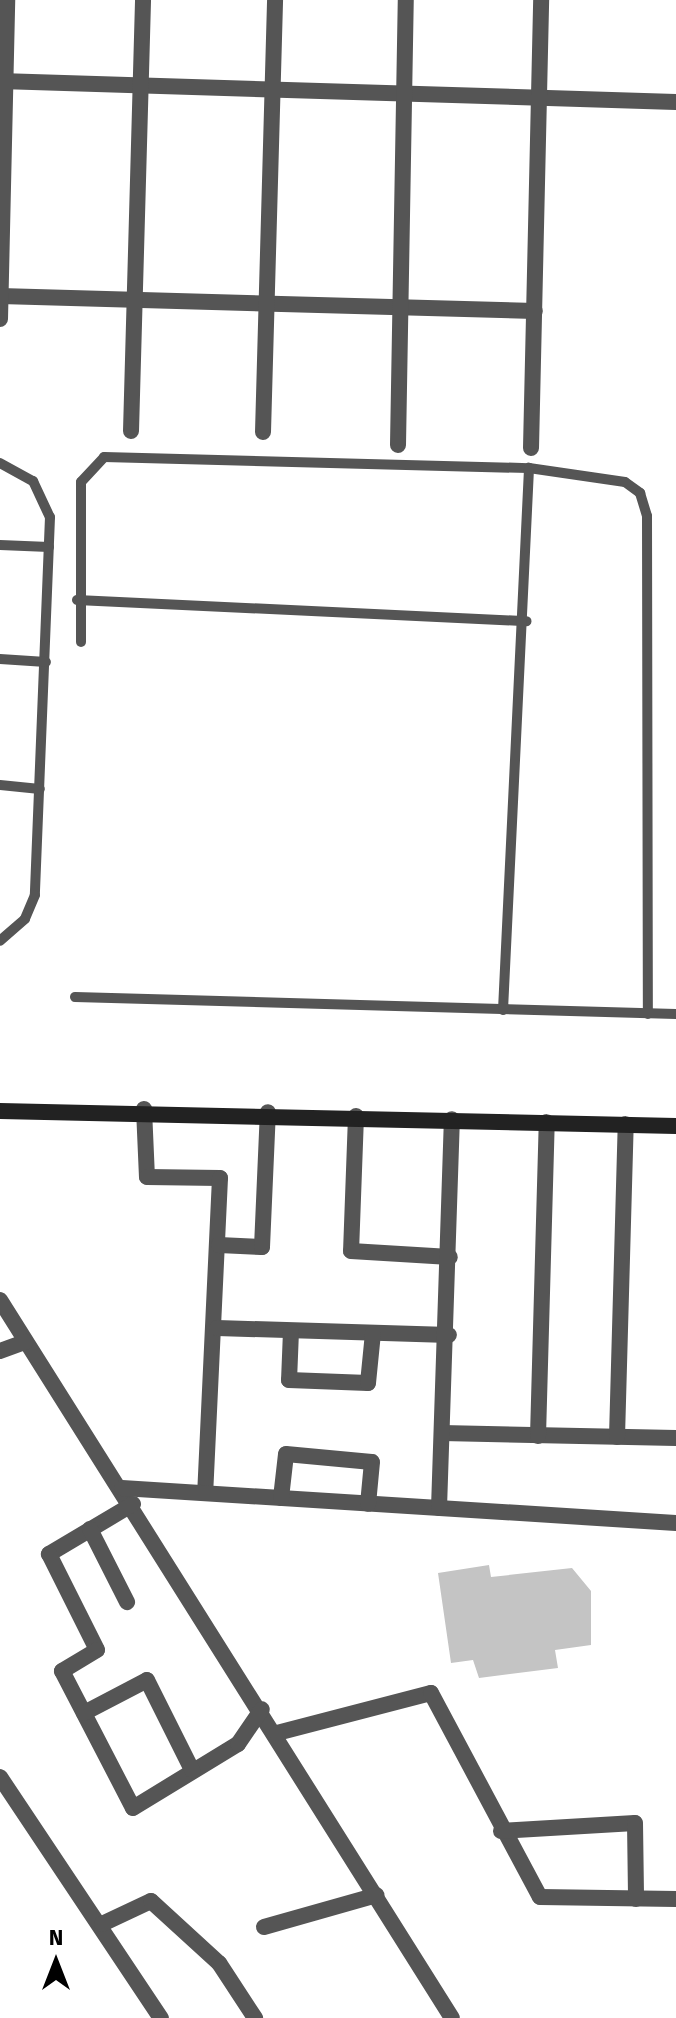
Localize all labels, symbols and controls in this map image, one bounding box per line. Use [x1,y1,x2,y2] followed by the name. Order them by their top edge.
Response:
[16,1922,96,2002] north arrow
[49,1924,63,1951] text: N

